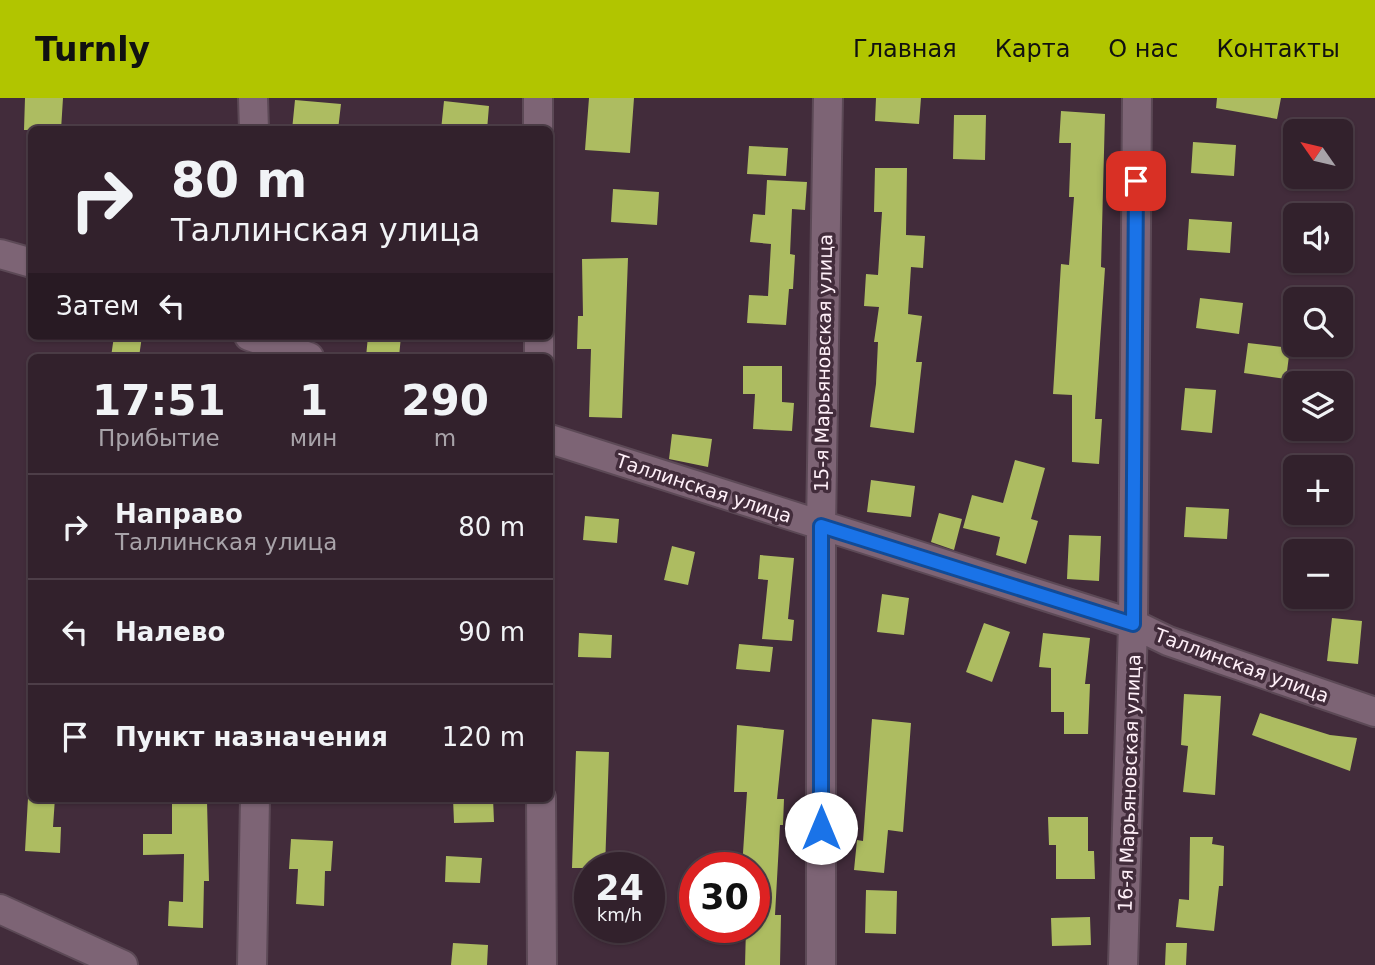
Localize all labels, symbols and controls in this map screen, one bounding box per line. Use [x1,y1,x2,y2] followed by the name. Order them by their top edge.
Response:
[35,30,150,69] text: Turnly
[853,35,957,63] text: Главная
[995,35,1070,63] text: Карта
[1108,35,1178,63] text: О нас
[1216,35,1340,63] text: Контакты
[1283,119,1353,189] north arrow
[1283,119,1353,609] map controls
[1106,151,1166,211] pin
[171,152,307,209] text: 80 m
[56,154,147,245] icon: right
[1117,162,1155,200] icon: arrive
[1283,203,1353,273] button: sound
[171,211,480,249] text: Таллинская улица
[810,234,836,492] street label: 15-я Марьяновская улица
[153,287,191,325] icon: left
[1283,287,1353,357] button: search
[56,291,139,321] text: Затем
[1283,371,1353,441] button: layers
[92,376,226,425] text: 17:51
[299,376,328,425] text: 1
[401,376,489,425] text: 290
[98,425,220,451] text: Прибытие
[290,425,337,451] text: мин
[434,425,456,451] text: m
[612,449,795,527] street label: Таллинская улица
[1283,455,1353,525] button: +
[115,499,243,529] text: Направо
[56,508,94,546] icon: right
[458,512,525,542] text: 80 m
[115,529,337,555] text: Таллинская улица
[1283,539,1353,609] button: −
[56,613,94,651] icon: left
[115,617,225,647] text: Налево
[458,617,525,647] text: 90 m
[1151,623,1332,707] street label: Таллинская улица
[1114,654,1144,912] street label: 16-я Марьяновская улица
[56,718,94,756] icon: arrive
[115,722,388,752] text: Пункт назначения
[442,722,525,752] text: 120 m
[784,791,858,865] position arrow
[679,852,770,943] speed limit sign: 30
[595,868,644,908] text: 24
[597,904,642,925] text: km/h

